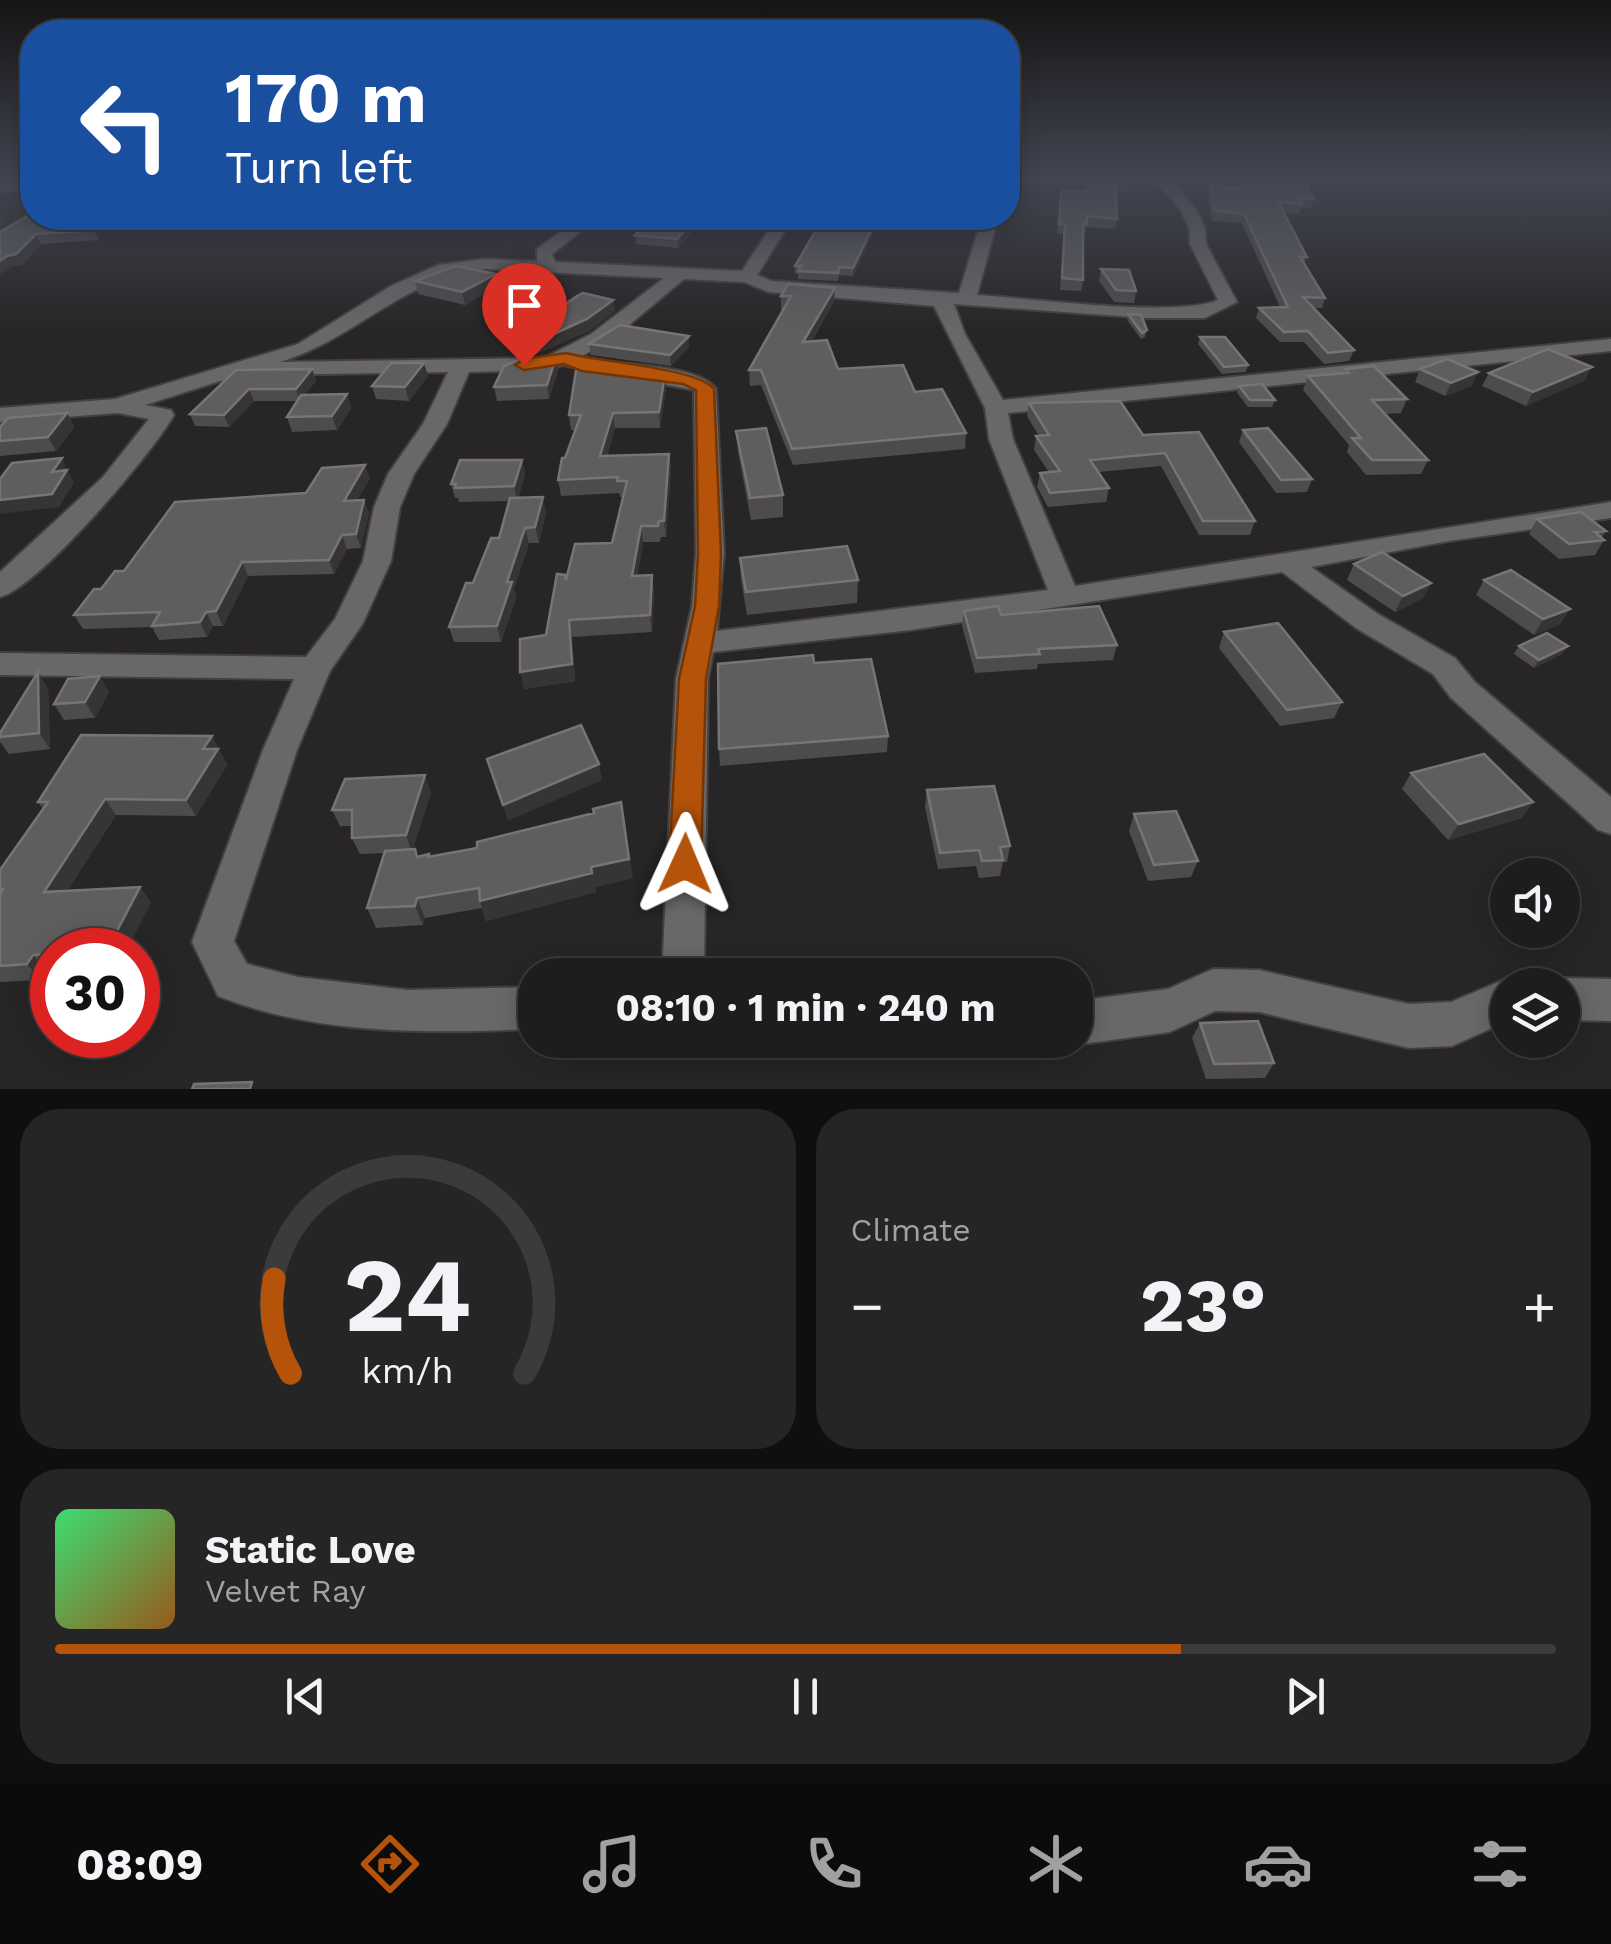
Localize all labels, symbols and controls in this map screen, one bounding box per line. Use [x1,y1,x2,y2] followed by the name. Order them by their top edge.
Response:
[225,57,427,139] text: 170 m
[60,60,190,190] icon: left
[225,141,412,194] text: Turn left
[482,263,567,366] pin
[497,278,552,333] icon: arrive
[633,812,737,916] position arrow
[1490,858,1580,1058] map controls
[1490,858,1580,948] button: sound
[30,928,160,1058] speed limit sign: 30
[1490,968,1580,1058] button: layers
[615,986,996,1030] text: 08:10 · 1 min · 240 m
[851,1211,971,1249] text: Climate
[344,1234,472,1356] text: 24
[1140,1261,1266,1349] text: 23°
[851,1274,884,1338] text: −
[1523,1274,1556,1338] text: +
[362,1350,454,1392] text: km/h
[205,1528,416,1572] text: Static Love
[205,1572,366,1610] text: Velvet Ray
[278,1669,333,1724] icon: previous
[778,1669,833,1724] icon: pause
[1278,1669,1333,1724] icon: next
[355,1829,425,1899] icon: directions
[577,1829,647,1899] icon: music
[799,1829,869,1899] icon: phone
[1021,1829,1091,1899] icon: climate
[1243,1829,1313,1899] icon: car
[1465,1829,1535,1899] icon: filters
[76,1838,203,1891] text: 08:09

